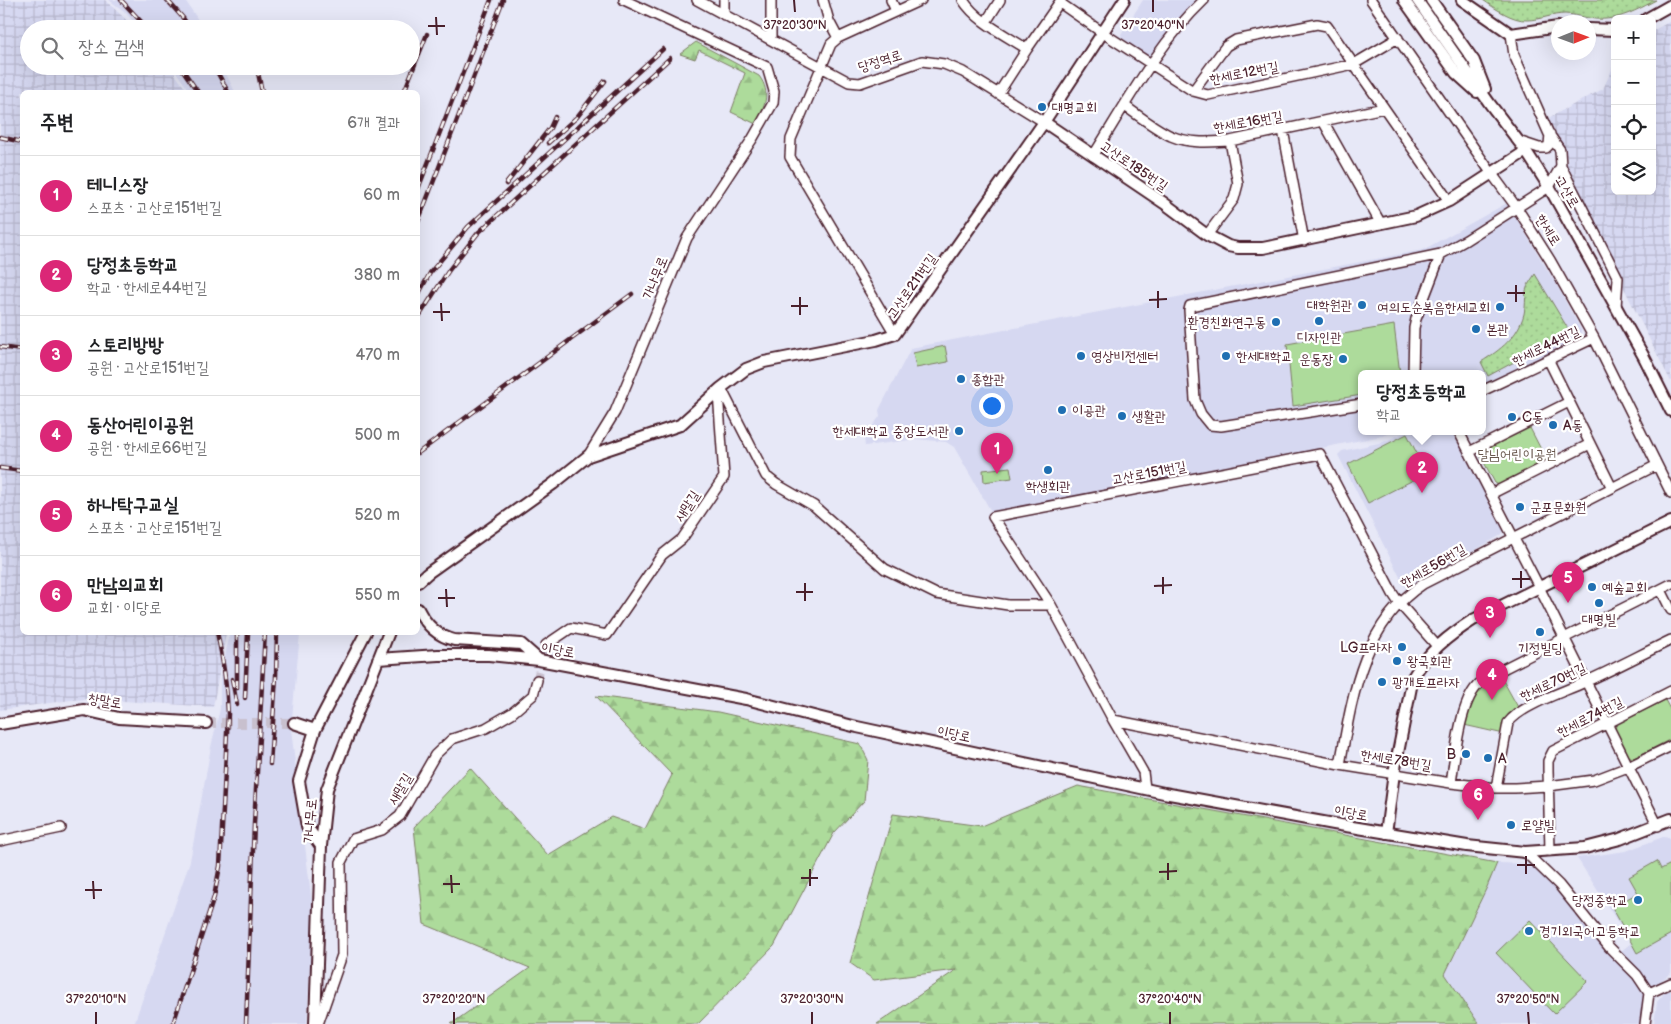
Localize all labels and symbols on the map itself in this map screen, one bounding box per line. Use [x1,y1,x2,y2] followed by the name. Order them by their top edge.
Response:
[1551,15,1596,60] north arrow
[763,18,827,33] text: 37°20'30"N
[1121,18,1185,33] text: 37°20'40"N
[856,46,904,76] street label: 당정역로
[1208,58,1281,88] street label: 한세로12번길
[1052,99,1097,116] place label: 대명교회
[1036,101,1048,113] marker: 대명교회
[1212,107,1285,136] street label: 한세로16번길
[1097,137,1172,195] street label: 고산로185번길
[1551,173,1583,211] street label: 고산로
[1532,211,1564,249] street label: 한세로
[883,250,941,322] street label: 고산로211번길
[639,254,671,302] street label: 가나무로
[1307,297,1352,314] place label: 대학원관
[1356,299,1368,311] marker: 대학원관
[1377,299,1490,316] place label: 여의도순복음한세교회
[1494,301,1506,313] marker: 여의도순복음한세교회
[1187,314,1266,331] place label: 환경친화연구동
[1313,315,1325,327] marker: 디자인관
[1270,316,1282,328] marker: 환경친화연구동
[1486,321,1509,338] place label: 본관
[1509,322,1583,370] street label: 한세로44번길
[1470,323,1482,335] marker: 본관
[1296,329,1342,346] place label: 디자인관
[1091,348,1159,365] place label: 영상비전센터
[1236,348,1292,365] place label: 한세대학교
[1075,350,1087,362] marker: 영상비전센터
[1220,350,1232,362] marker: 한세대학교
[1299,351,1334,368] place label: 운동장
[1337,353,1349,365] marker: 운동장
[971,371,1005,388] place label: 종합관
[955,373,967,385] marker: 종합관
[979,393,1005,419] your location
[1072,402,1106,419] place label: 이공관
[1056,404,1068,416] marker: 이공관
[1132,408,1166,425] place label: 생활관
[1522,409,1543,426] place label: C동
[1116,410,1128,422] marker: 생활관
[1506,411,1518,423] marker: C동
[1563,417,1583,434] place label: A동
[1547,419,1559,431] marker: A동
[833,423,949,440] place label: 한세대학교 중앙도서관
[953,425,965,437] marker: 한세대학교 중앙도서관
[981,433,1013,474] pin: 1
[1478,446,1556,463] park label: 달님어린이공원
[1406,452,1438,493] pin: 2
[1110,457,1188,489] street label: 고산로151번길
[1042,464,1054,476] marker: 학생회관
[1025,478,1071,495] place label: 학생회관
[671,487,704,525] street label: 새말길
[1530,499,1586,516] place label: 군포문화원
[1514,501,1526,513] marker: 군포문화원
[1397,540,1469,592] street label: 한세로56번길
[1552,562,1584,603] pin: 5
[1602,579,1647,596] place label: 예숲교회
[1586,581,1598,593] marker: 예숲교회
[1474,597,1506,638] pin: 3
[1593,597,1605,609] marker: 대명빌
[1582,611,1617,628] place label: 대명빌
[1534,626,1546,638] marker: 기정빌딩
[540,639,576,661] street label: 이당로
[1340,639,1393,656] place label: LG프라자
[1517,640,1563,657] place label: 기정빌딩
[1396,641,1408,653] marker: LG프라자
[1407,653,1452,670] place label: 왕국회관
[1391,655,1403,667] marker: 왕국회관
[1476,659,1508,700] pin: 4
[1517,659,1590,705] street label: 한세로70번길
[1392,674,1460,691] place label: 광개토프라자
[1376,676,1388,688] marker: 광개토프라자
[87,690,123,712] street label: 창말로
[1554,693,1626,741] street label: 한세로74번길
[936,722,972,746] street label: 이당로
[1359,746,1433,774] street label: 한세로78번길
[1446,746,1456,763] place label: B
[1460,748,1472,760] marker: B
[1498,750,1507,767] place label: A
[1482,752,1494,764] marker: A
[384,770,416,808] street label: 새말길
[1462,779,1494,820] pin: 6
[300,798,320,844] street label: 가나무로
[1333,802,1369,824] street label: 이당로
[1521,817,1556,834] place label: 로얄빌
[1505,819,1517,831] marker: 로얄빌
[1572,892,1628,909] place label: 당정중학교
[1632,894,1644,906] marker: 당정중학교
[1539,923,1640,940] place label: 경기외국어고등학교
[1523,925,1535,937] marker: 경기외국어고등학교
[66,992,126,1007] text: 37°20'10"N
[422,992,486,1007] text: 37°20'20"N
[780,992,844,1007] text: 37°20'30"N
[1138,992,1202,1007] text: 37°20'40"N
[1496,992,1560,1007] text: 37°20'50"N

